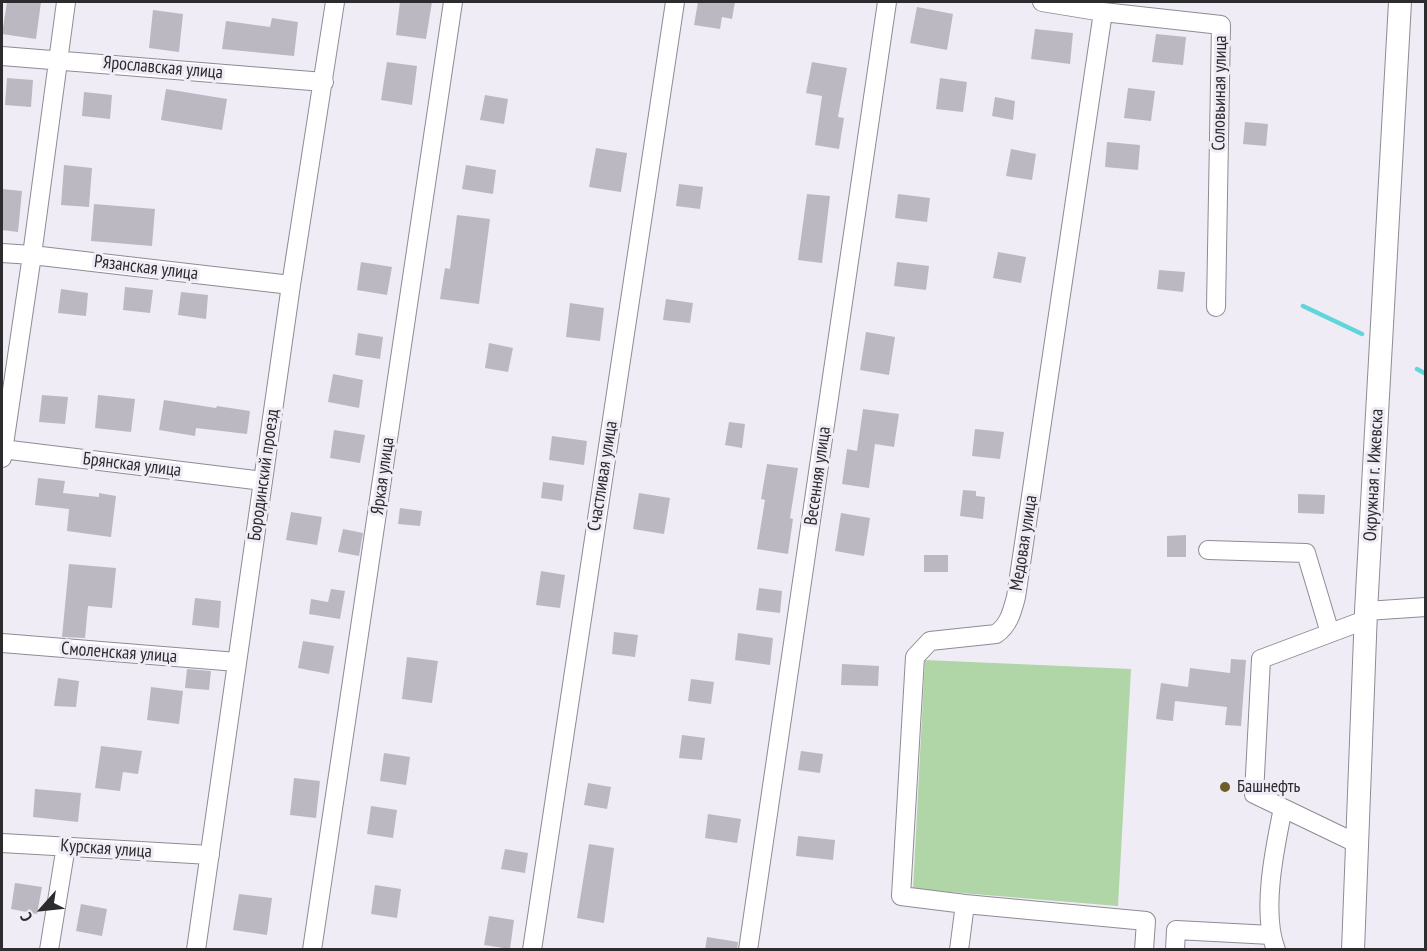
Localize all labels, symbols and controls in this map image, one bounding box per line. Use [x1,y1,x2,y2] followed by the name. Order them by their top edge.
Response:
[1208,35,1232,151] street label: Соловьиная улица
[102,52,224,84] street label: Ярославская улица
[93,251,199,285] street label: Рязанская улица
[244,408,284,542] street label: Бородинский проезд
[1360,408,1388,542] street label: Окружная г. Ижевска
[584,419,622,533] street label: Счастливая улица
[800,425,836,527] street label: Весенняя улица
[367,436,399,516] street label: Яркая улица
[82,448,182,482] street label: Брянская улица
[1006,494,1042,592] street label: Медовая улица
[60,638,178,668] street label: Смоленская улица
[1237,776,1300,798] place label: Башнефть
[1218,780,1232,794] marker: Башнефть
[60,835,152,863] street label: Курская улица
[12,879,72,939] north arrow
[15,909,37,925] text: С

